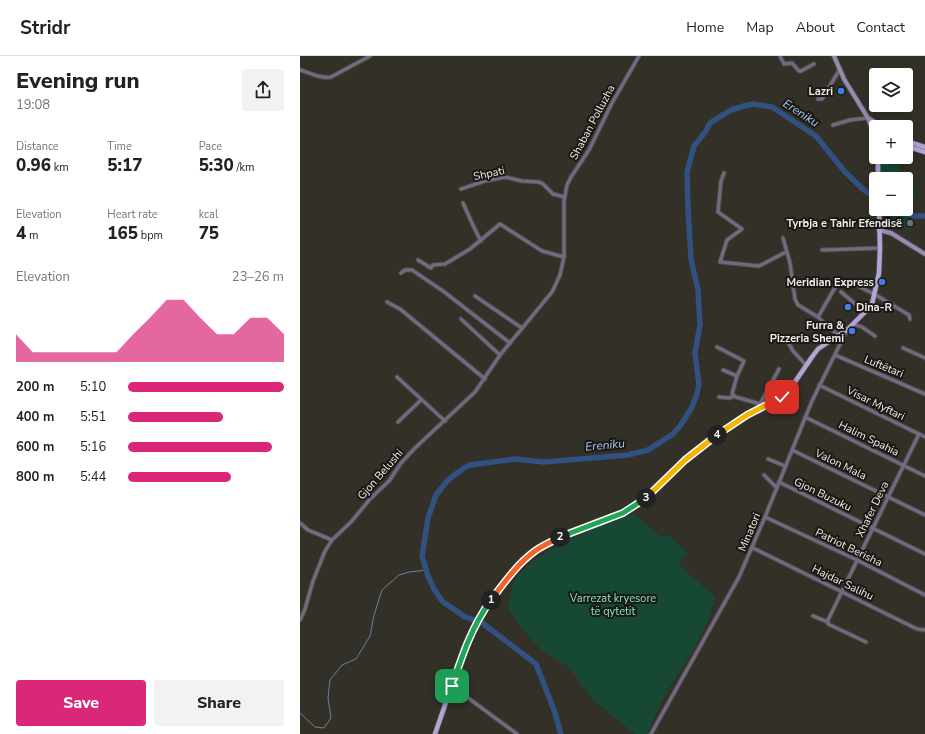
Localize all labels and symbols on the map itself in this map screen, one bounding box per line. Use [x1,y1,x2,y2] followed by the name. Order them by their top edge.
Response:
[566,82,619,162] street label: Shaban Polluzha
[808,84,833,99] place label: Lazri
[836,86,846,96] marker: Lazri
[780,95,822,131] water label: Ereniku
[472,163,506,184] street label: Shpati
[786,216,902,231] place label: Tyrbja e Tahir Efendisë
[905,218,915,228] marker: Tyrbja e Tahir Efendisë
[786,275,874,290] place label: Meridian Express
[877,277,887,287] marker: Meridian Express
[856,300,892,315] place label: Dina-R
[843,302,853,312] marker: Dina-R
[770,318,845,346] place label: Furra & Pizzeria Shemi
[847,326,857,336] marker: Furra & Pizzeria Shemi
[862,352,906,381] street label: Luftëtari
[765,380,799,414] pin
[843,383,907,424] street label: Visar Myftari
[836,417,902,460] street label: Halim Spahia
[707,425,727,445] pin: 4
[584,435,626,455] water label: Ereniku
[812,445,869,483] street label: Valon Mala
[354,446,407,503] street label: Gjon Belushi
[791,474,854,515] street label: Gjon Buzuku
[852,479,893,540] street label: Xhafer Deva
[636,488,656,508] pin: 3
[735,511,764,554] street label: Minatori
[813,525,885,570] street label: Patriot Berisha
[550,527,570,547] pin: 2
[810,561,876,604] street label: Hajdar Salihu
[481,590,501,610] pin: 1
[569,591,656,619] park label: Varrezat kryesore të qytetit
[435,669,469,703] pin

